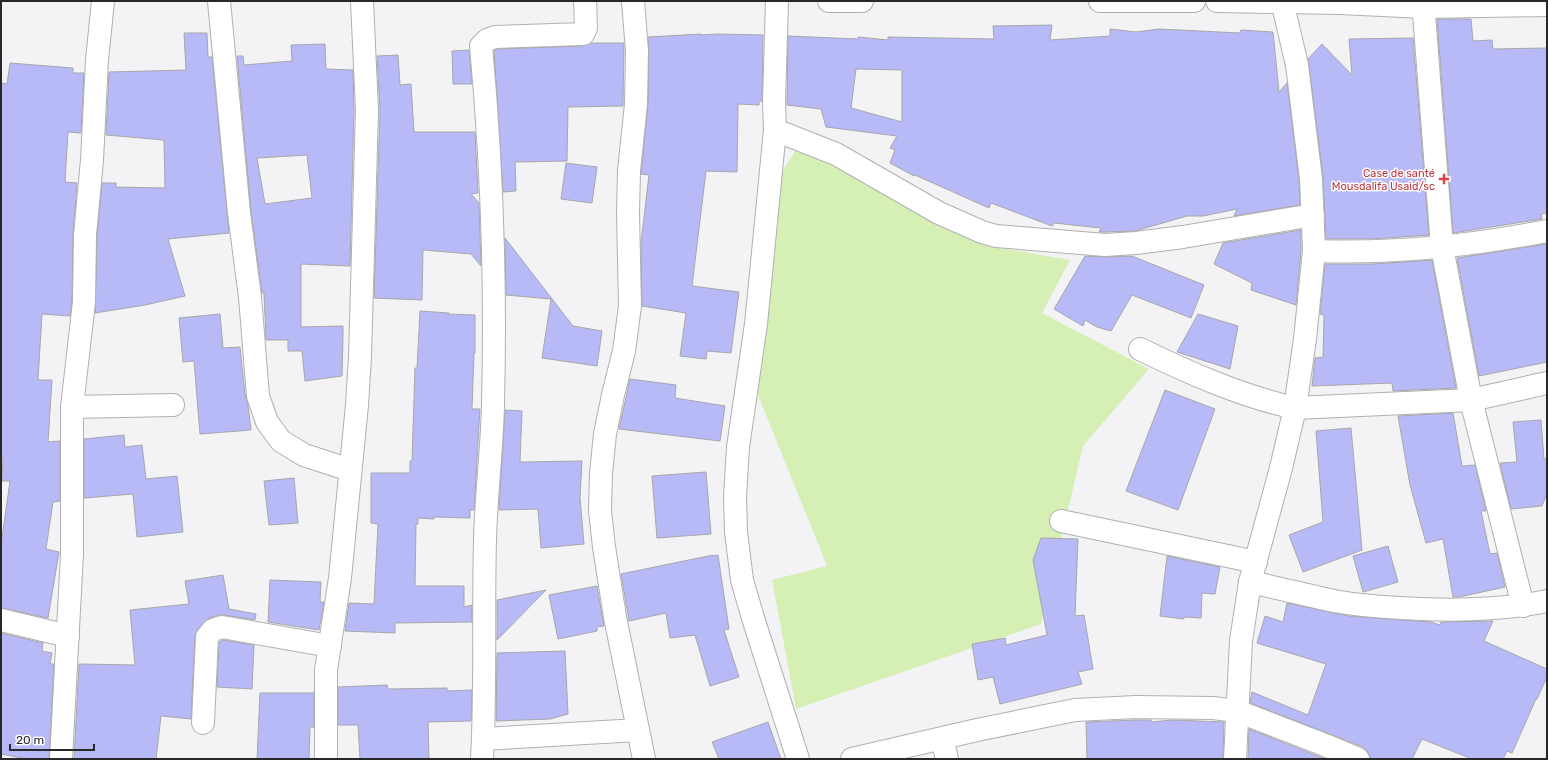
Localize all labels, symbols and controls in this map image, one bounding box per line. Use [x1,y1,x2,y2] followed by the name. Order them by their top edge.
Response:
[1332,167,1435,193] place label: Case de santé Mousdalifa Usaid/sc
[1438,173,1450,185] marker: Case de santé Mousdalifa Usaid/sc
[10,726,94,752] scale bar
[16,733,44,747] text: 20 m

